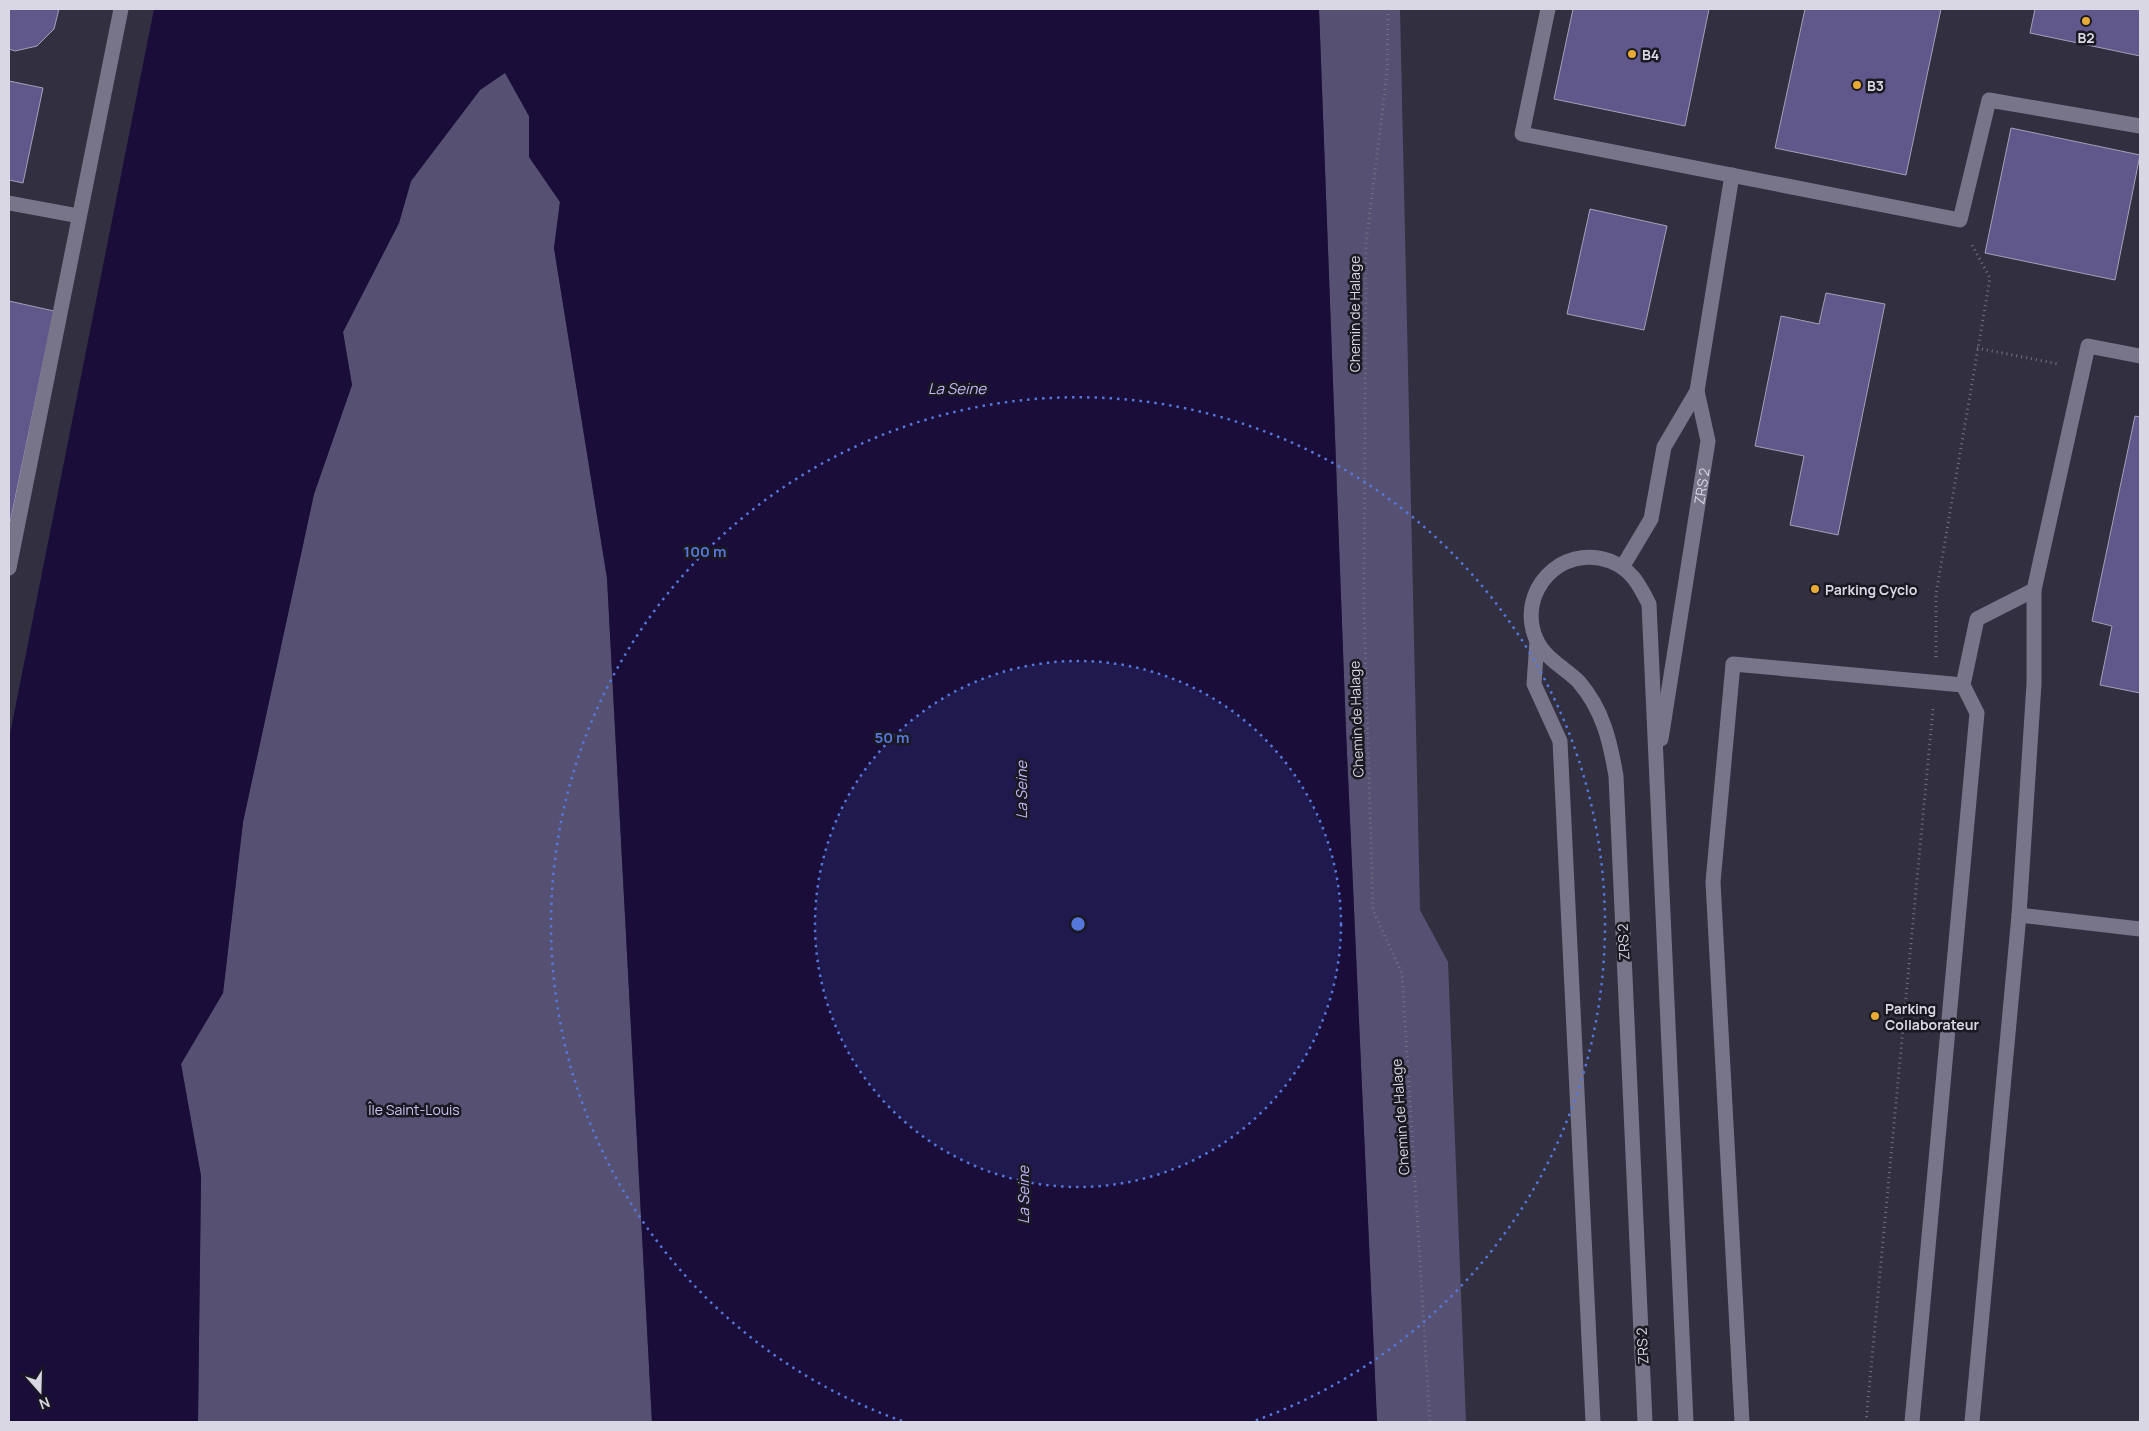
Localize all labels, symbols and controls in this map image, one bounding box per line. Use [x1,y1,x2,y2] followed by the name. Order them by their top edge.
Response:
[2080,15,2092,27] marker: B2
[2077,28,2095,47] place label: B2
[1642,45,1659,64] place label: B4
[1626,48,1638,60] marker: B4
[1867,76,1884,95] place label: B3
[1851,79,1863,91] marker: B3
[1345,256,1364,372] street label: Chemin de Halage
[928,378,987,399] water label: La Seine
[1689,466,1713,506] street label: ZRS 2
[684,541,726,562] text: 100 m
[1825,580,1918,599] place label: Parking Cyclo
[1809,583,1821,595] marker: Parking Cyclo
[1344,660,1368,778] street label: Chemin de Halage
[874,727,910,748] text: 50 m
[1011,760,1032,819] water label: La Seine
[1069,915,1087,933] centre of rings
[1613,923,1633,961] street label: ZRS 2
[1885,999,1980,1034] place label: Parking Collaborateur
[1869,1010,1881,1022] marker: Parking Collaborateur
[1386,1058,1414,1176] street label: Chemin de Halage
[367,1100,460,1119] park label: Île Saint-Louis
[1013,1165,1034,1224] water label: La Seine
[1632,1327,1652,1365] street label: ZRS 2
[15,1366,65,1416] north arrow
[37,1393,53,1414] text: N

